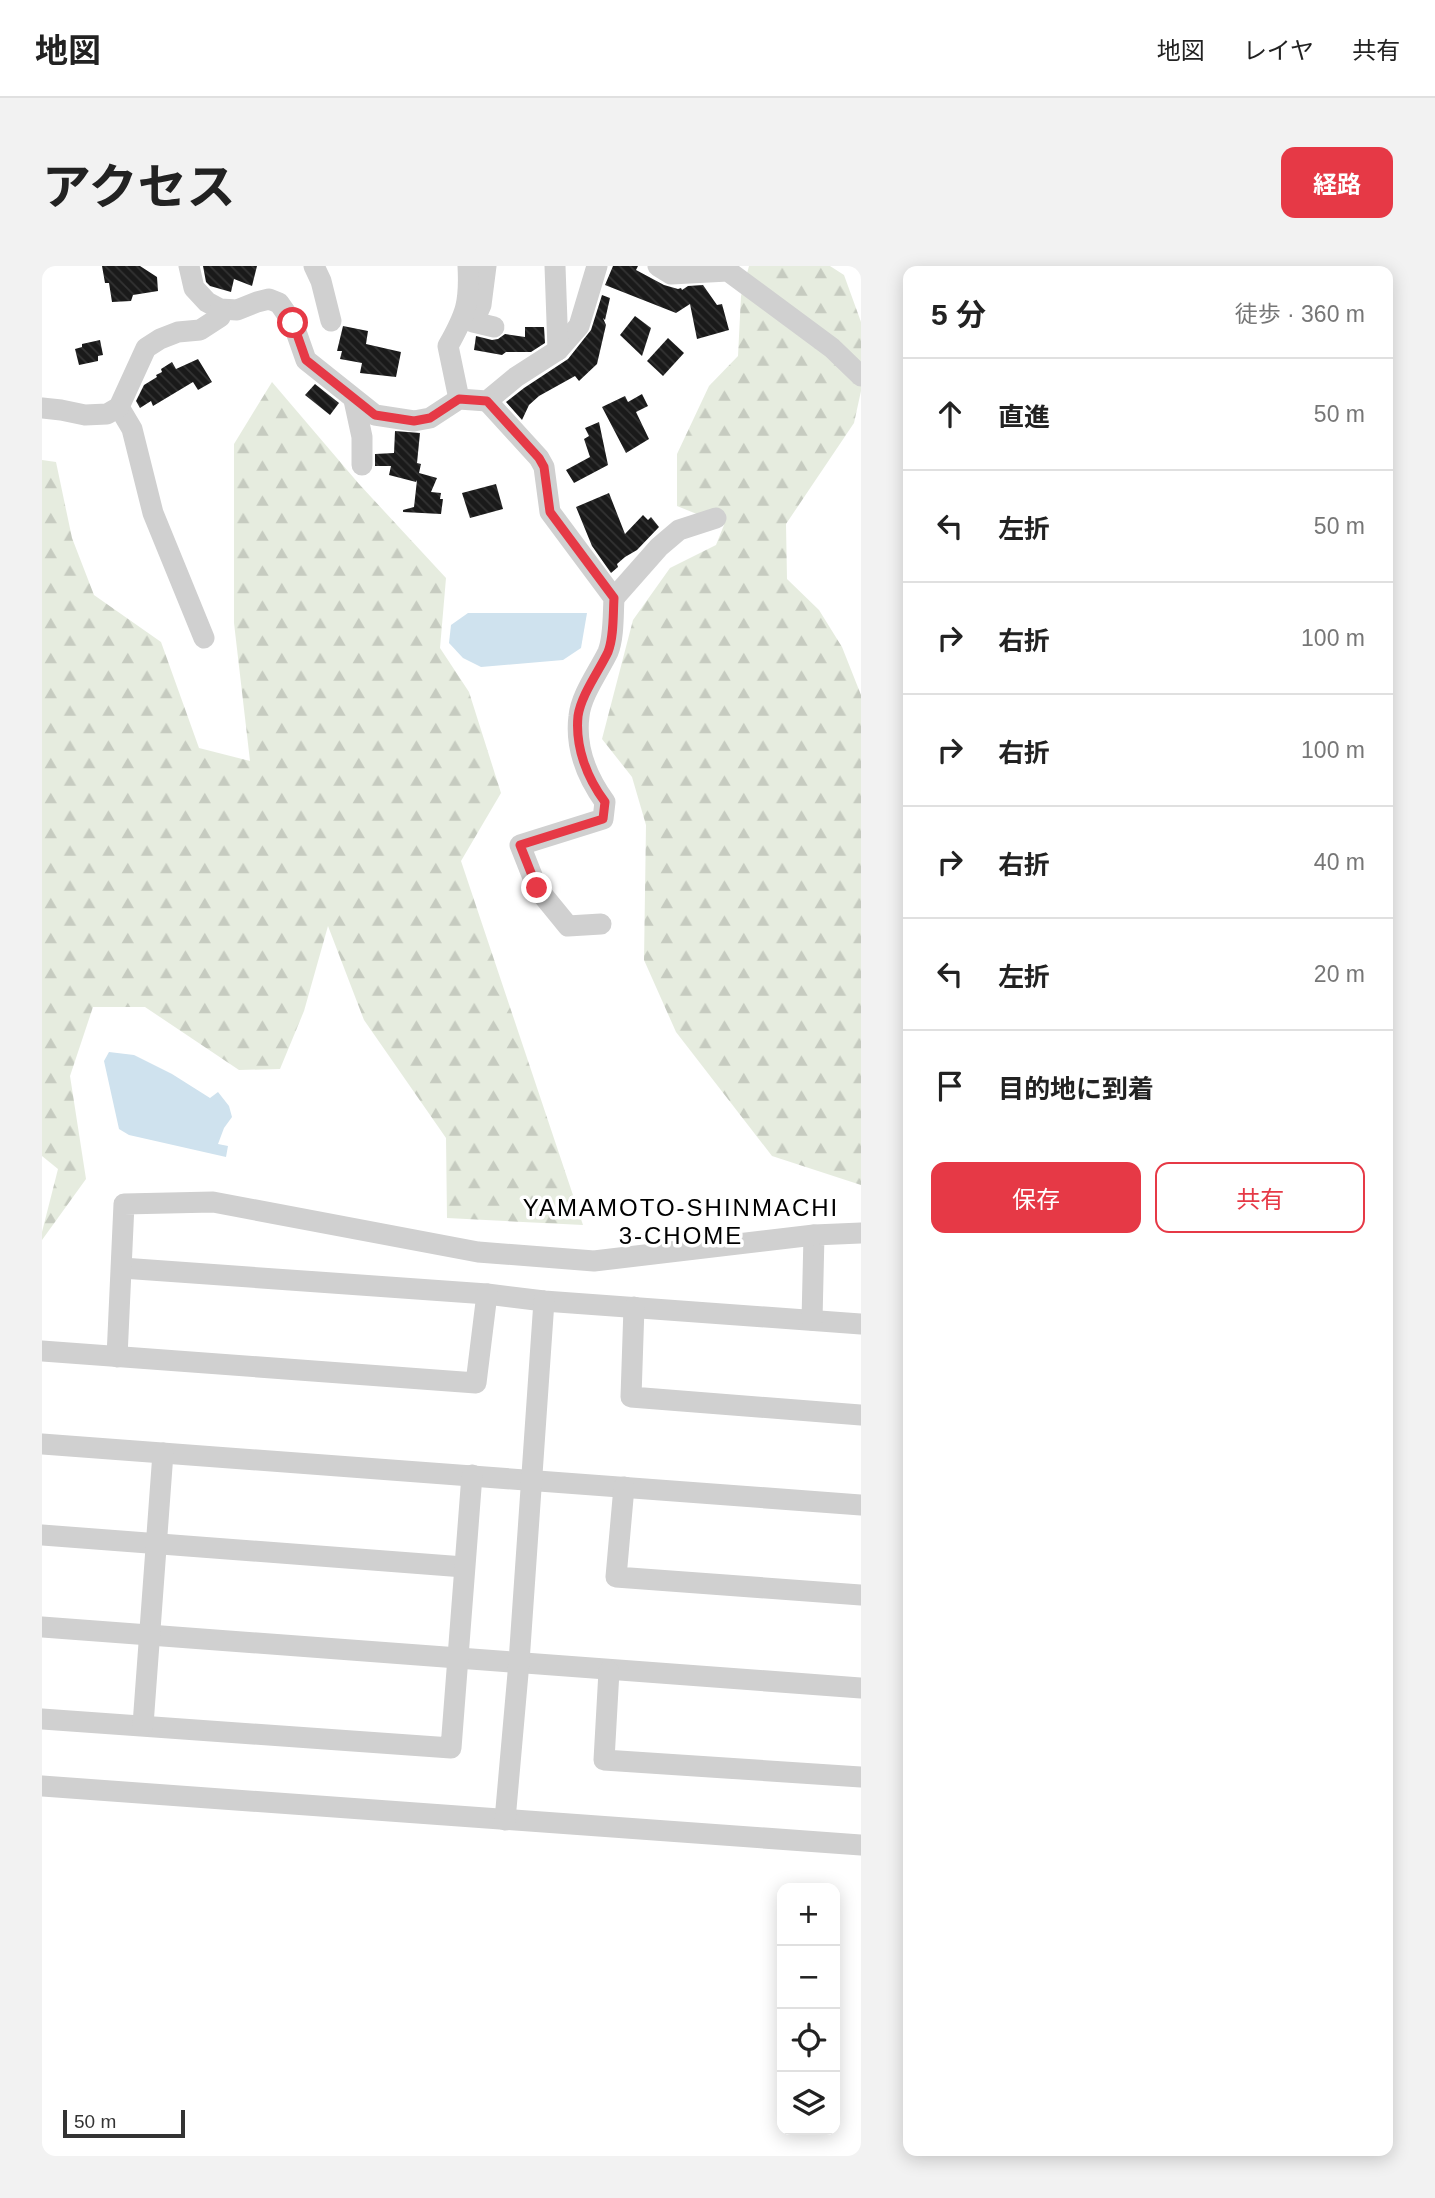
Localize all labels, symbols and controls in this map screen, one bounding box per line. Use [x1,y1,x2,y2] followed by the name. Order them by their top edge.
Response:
[35,32,101,69] text: 地図
[1157,37,1205,64] text: 地図
[1243,37,1314,64] text: レイヤ
[1352,37,1400,64] text: 共有
[1281,147,1393,218] button: 経路
[42,160,236,214] text: アクセス
[931,298,986,331] text: 5 分
[1235,301,1365,327] text: 徒歩 · 360 m
[277,307,308,338] route start
[931,395,969,433] icon: ahead
[1314,401,1365,427] text: 50 m
[998,402,1050,432] text: 直進
[931,507,969,545] icon: left
[1314,513,1365,539] text: 50 m
[998,514,1050,544] text: 左折
[931,619,969,657] icon: right
[1301,625,1365,651] text: 100 m
[998,626,1050,656] text: 右折
[931,731,969,769] icon: right
[1301,737,1365,763] text: 100 m
[998,738,1050,768] text: 右折
[931,843,969,881] icon: right
[1314,849,1365,875] text: 40 m
[998,850,1050,880] text: 右折
[521,872,552,903] route end
[931,955,969,993] icon: left
[1314,961,1365,987] text: 20 m
[998,962,1050,992] text: 左折
[931,1067,969,1105] icon: arrive
[998,1074,1154,1104] text: 目的地に到着
[931,1162,1141,1233] button: 保存
[1155,1162,1365,1233] button: 共有
[523,1194,839,1249] district label: YAMAMOTO-SHINMACHI 3-CHOME
[777,1883,840,2135] map controls
[777,1883,840,1946] button: +
[777,1946,840,2009] button: −
[777,2009,840,2072] button: locate
[777,2072,840,2135] button: layers
[63,2107,186,2139] scale bar
[74,2111,116,2132] text: 50 m

